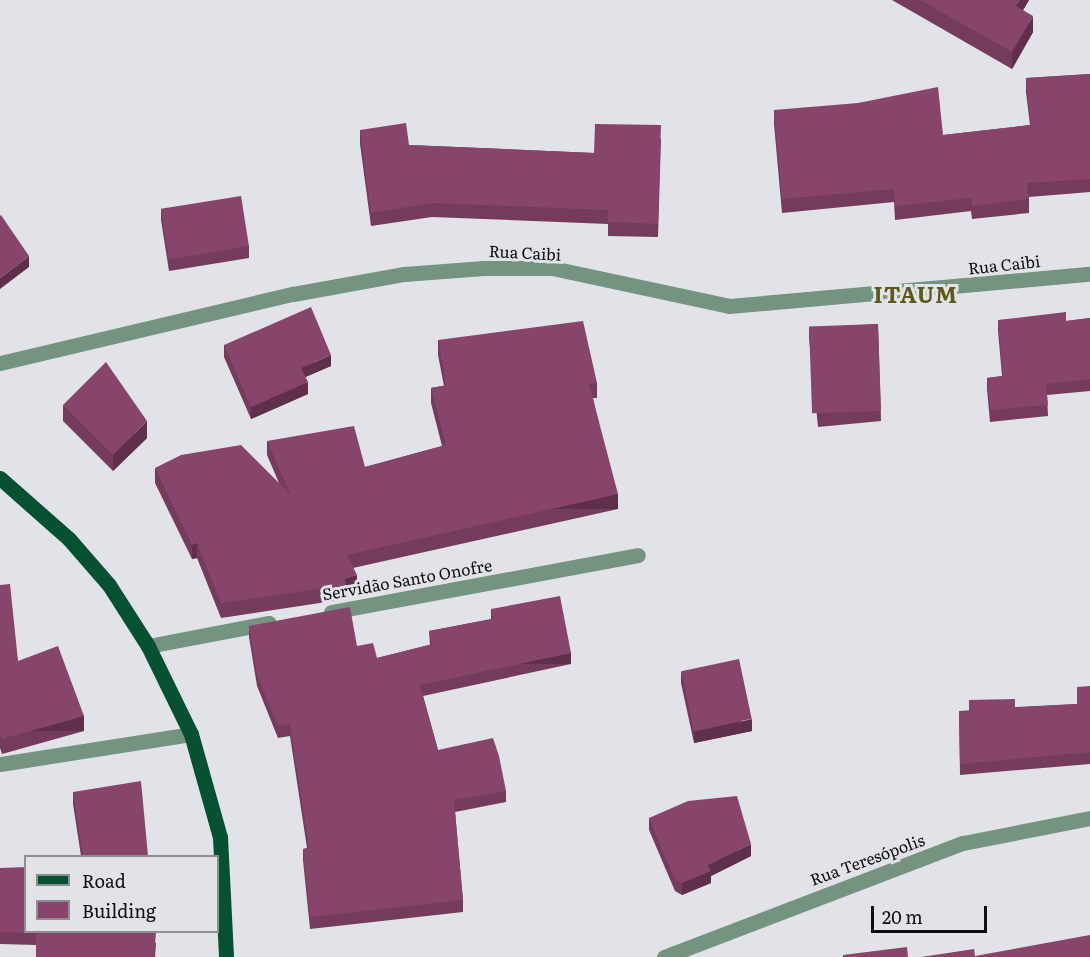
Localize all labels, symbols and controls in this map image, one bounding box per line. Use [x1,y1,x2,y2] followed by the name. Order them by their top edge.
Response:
[488,241,562,263] street label: Rua Caibi
[967,251,1041,277] street label: Rua Caibi
[873,281,959,307] district label: ITAUM
[321,555,493,603] street label: Servidão Santo Onofre
[807,829,927,889] street label: Rua Teresópolis
[24,855,219,933] legend
[82,867,126,894] text: Road
[874,894,990,932] scale bar
[82,897,156,924] text: Building
[882,903,923,930] text: 20 m

